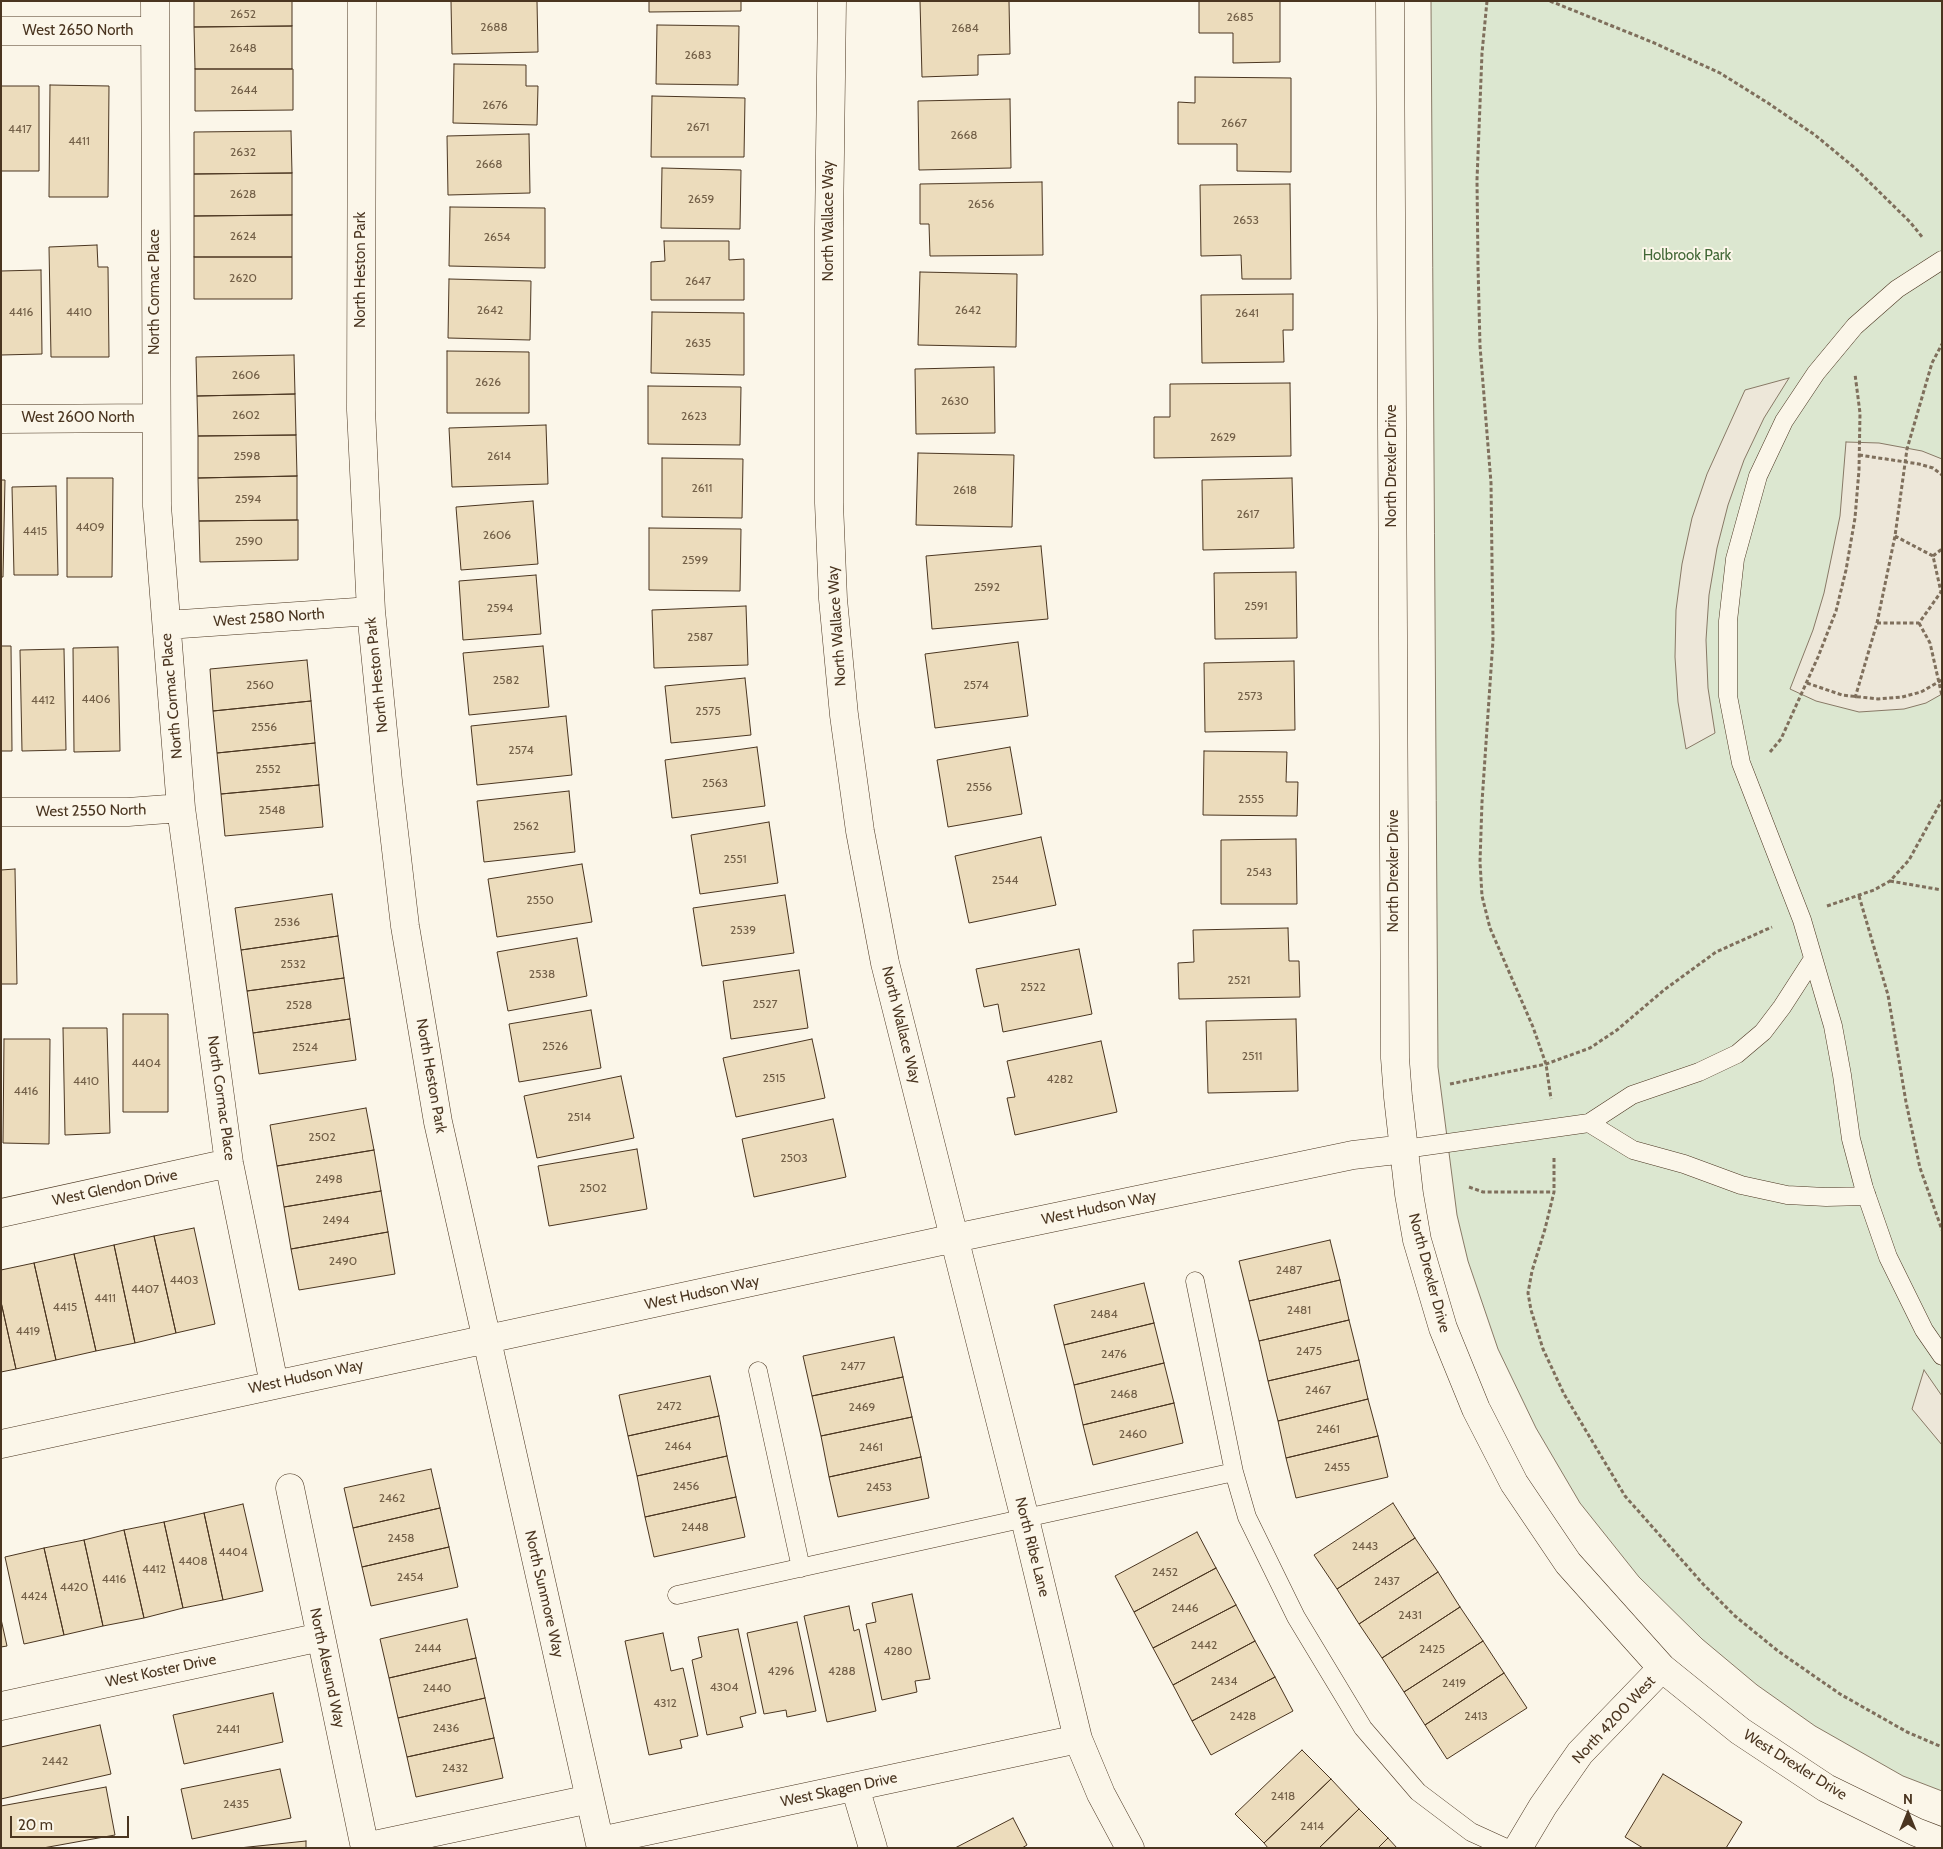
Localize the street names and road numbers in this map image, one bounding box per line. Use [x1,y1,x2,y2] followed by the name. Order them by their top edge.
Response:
[23,22,133,40] street label: West 2650 North
[820,161,838,281] street label: North Wallace Way
[352,212,370,328] street label: North Heston Park
[146,229,164,355] street label: North Cormac Place
[1383,405,1401,527] street label: North Drexler Drive
[21,409,135,427] street label: West 2600 North
[824,565,850,687] street label: North Wallace Way
[213,605,325,631] street label: West 2580 North
[362,616,392,734] street label: North Heston Park
[158,632,186,760] street label: North Cormac Place
[36,801,146,821] street label: West 2550 North
[1385,810,1403,932] street label: North Drexler Drive
[878,964,924,1086] street label: North Wallace Way
[412,1017,450,1135] street label: North Heston Park
[203,1034,239,1162] street label: North Cormac Place
[51,1166,179,1210] street label: West Glendon Drive
[1040,1187,1158,1229] street label: West Hudson Way
[1404,1211,1454,1335] street label: North Drexler Drive
[643,1272,761,1314] street label: West Hudson Way
[247,1356,365,1398] street label: West Hudson Way
[1011,1495,1053,1599] street label: North Ribe Lane
[521,1529,567,1659] street label: North Sunmore Way
[305,1606,349,1730] street label: North Alesund Way
[104,1650,218,1692] street label: West Koster Drive
[1569,1672,1659,1768] street label: North 4200 West
[1740,1726,1850,1804] street label: West Drexler Drive
[779,1769,899,1811] street label: West Skagen Drive

